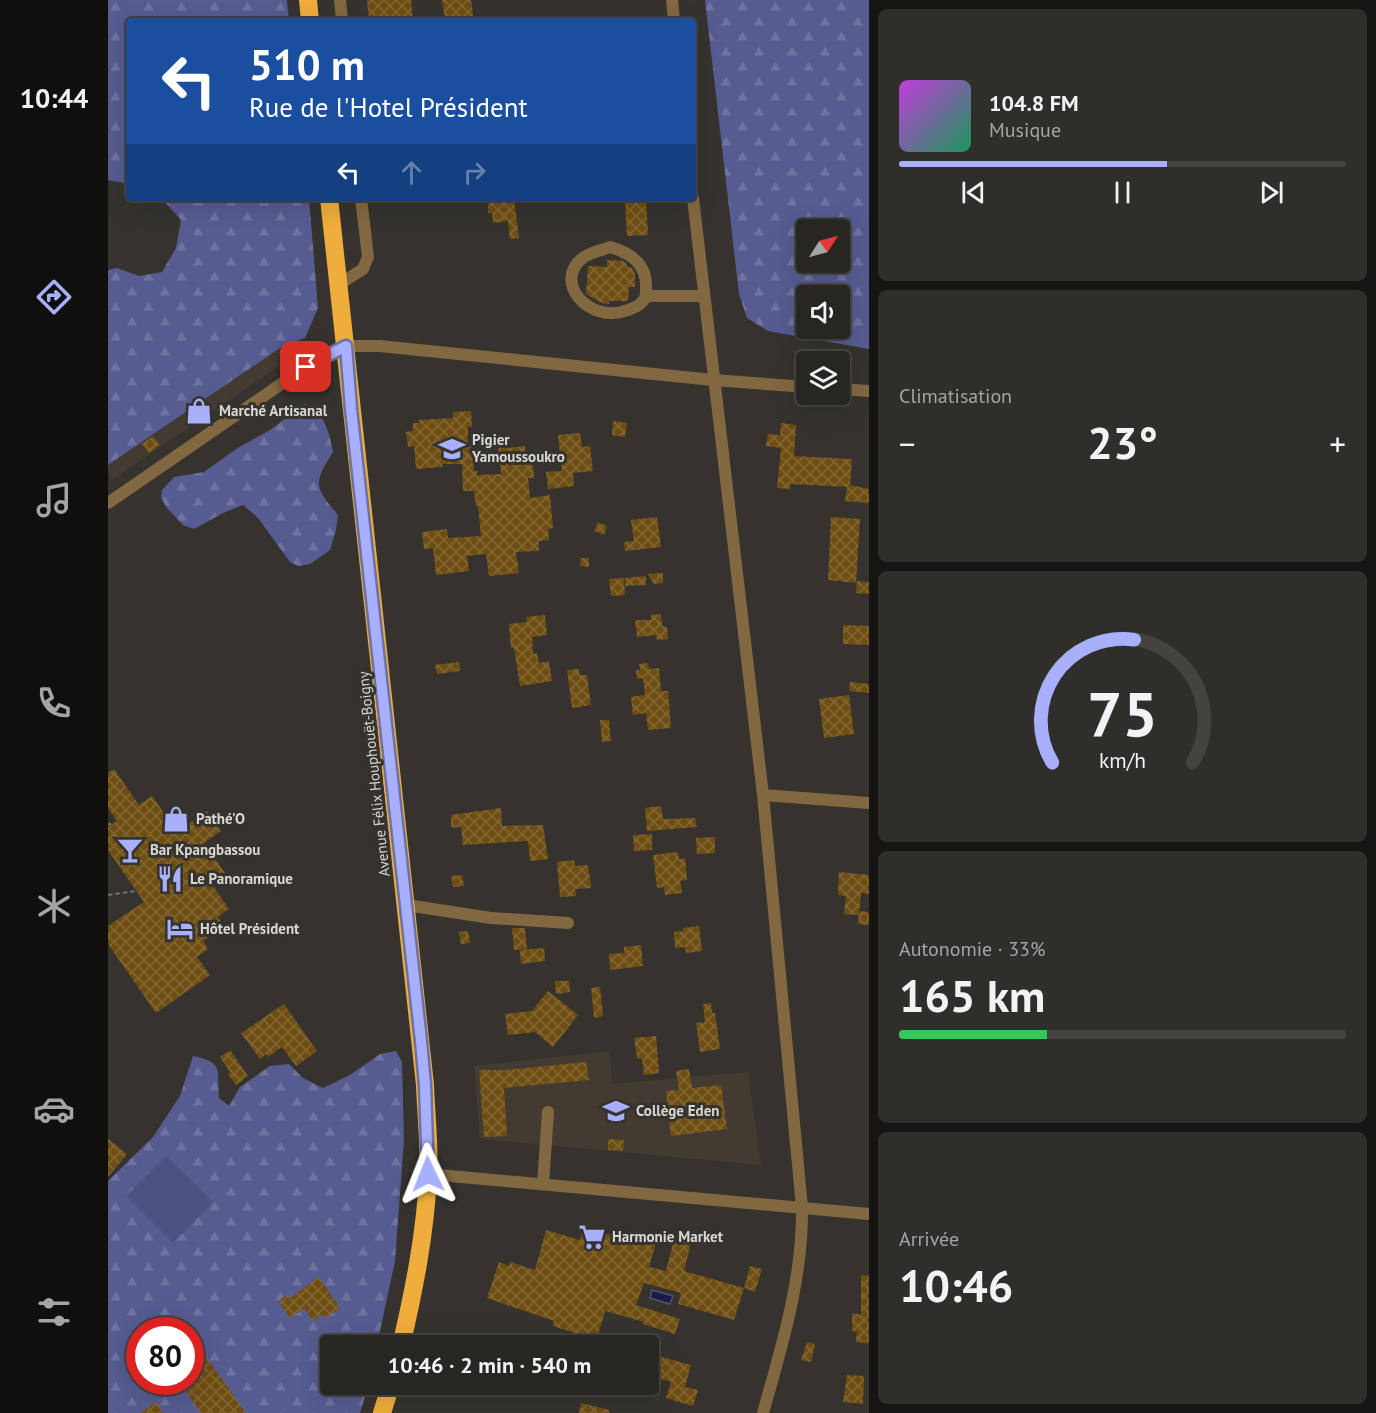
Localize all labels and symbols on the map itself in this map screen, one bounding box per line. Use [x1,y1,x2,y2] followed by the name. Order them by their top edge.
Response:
[796,219,850,273] north arrow
[280,341,331,392] pin
[184,396,214,426] shop icon: Marché Artisanal
[219,401,328,420] place label: Marché Artisanal
[471,430,565,466] place label: Pigier Yamoussoukro
[437,434,467,464] school or university icon: Pigier Yamoussoukro
[353,670,394,878] street label: Avenue Félix Houphouët-Boigny
[161,804,191,834] shop icon: Pathé'O
[196,809,245,828] place label: Pathé'O
[115,835,145,865] bar icon: Bar Kpangbassou
[150,840,260,859] place label: Bar Kpangbassou
[155,864,185,894] restaurant icon: Le Panoramique
[190,869,293,888] place label: Le Panoramique
[165,914,195,944] hotel icon: Hôtel Président
[200,919,300,938] place label: Hôtel Président
[601,1096,631,1126] school or university icon: Collège Eden
[636,1101,719,1120] place label: Collège Eden
[396,1142,460,1206] position arrow
[577,1222,607,1252] supermarket icon: Harmonie Market
[612,1227,724,1246] place label: Harmonie Market
[126,1317,204,1395] speed limit sign: 80

